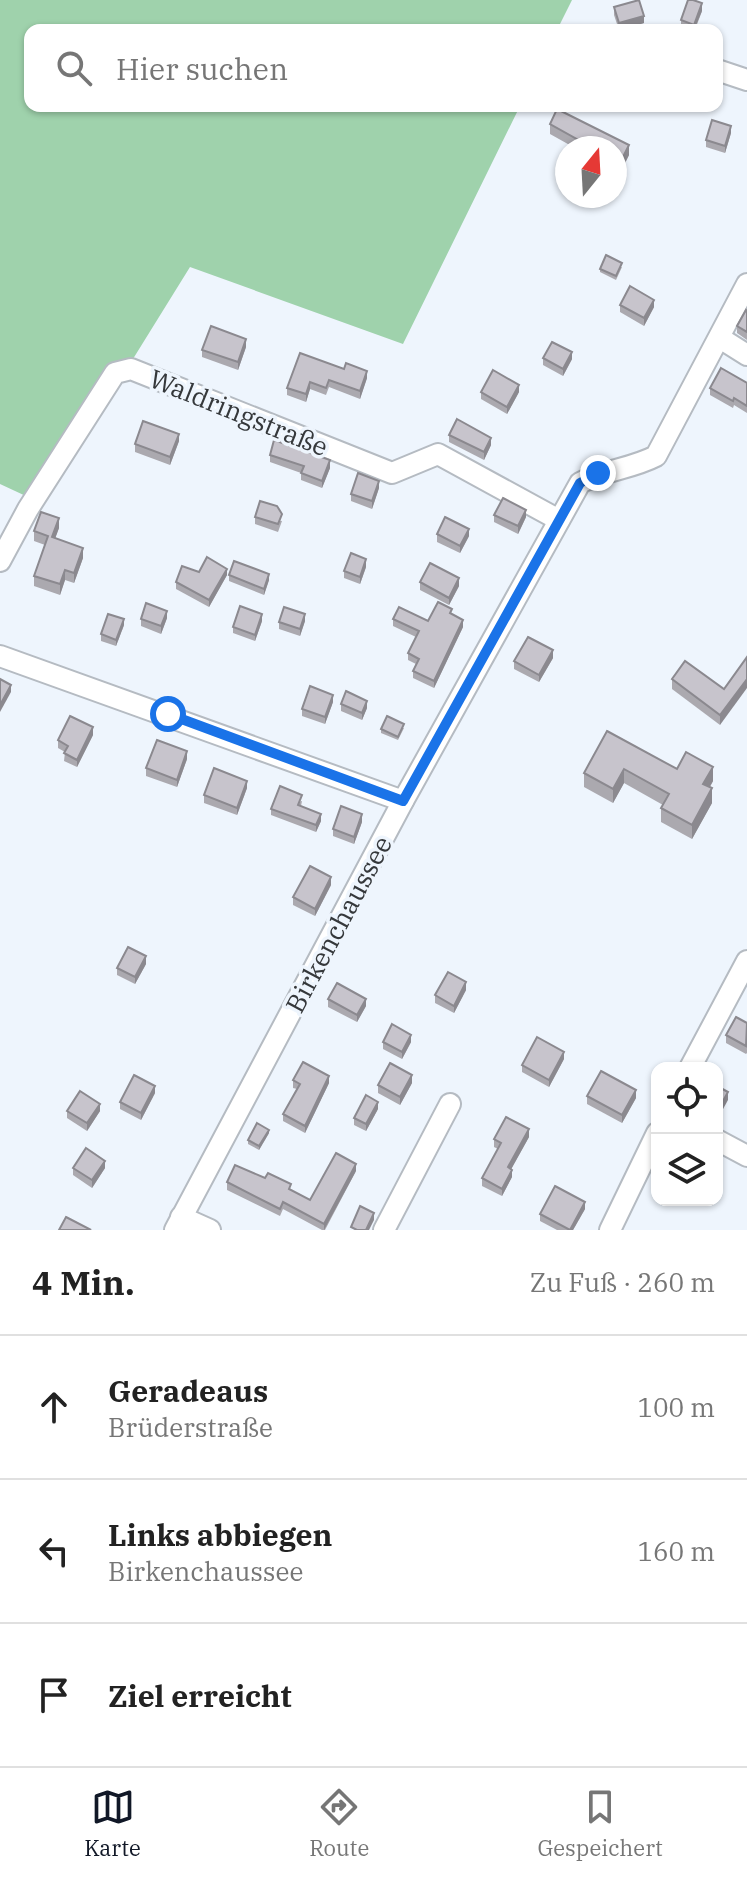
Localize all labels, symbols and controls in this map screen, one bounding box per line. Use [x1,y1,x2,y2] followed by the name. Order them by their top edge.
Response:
[24,24,723,112] search box
[52,46,96,90] icon: search
[116,49,288,88] text: Hier suchen
[555,136,627,208] north arrow
[145,361,333,463] street label: Waldringstraße
[580,455,616,491] route end
[150,696,186,732] route start
[277,830,399,1018] street label: Birkenchaussee
[651,1062,723,1206] map controls
[651,1062,723,1134] button: locate
[651,1134,723,1206] button: layers
[32,1260,135,1304] text: 4 Min.
[530,1265,715,1299] text: Zu Fuß · 260 m
[108,1371,268,1410] text: Geradeaus
[32,1385,76,1429] icon: ahead
[637,1390,715,1424] text: 100 m
[108,1410,273,1444] text: Brüderstraße
[108,1515,332,1554] text: Links abbiegen
[32,1529,76,1573] icon: left
[637,1534,715,1568] text: 160 m
[108,1554,303,1588] text: Birkenchaussee
[32,1673,76,1717] icon: arrive
[108,1676,292,1715] text: Ziel erreicht
[84,1785,141,1862] tab: Karte
[309,1785,369,1862] tab: Route
[537,1785,663,1862] tab: Gespeichert

